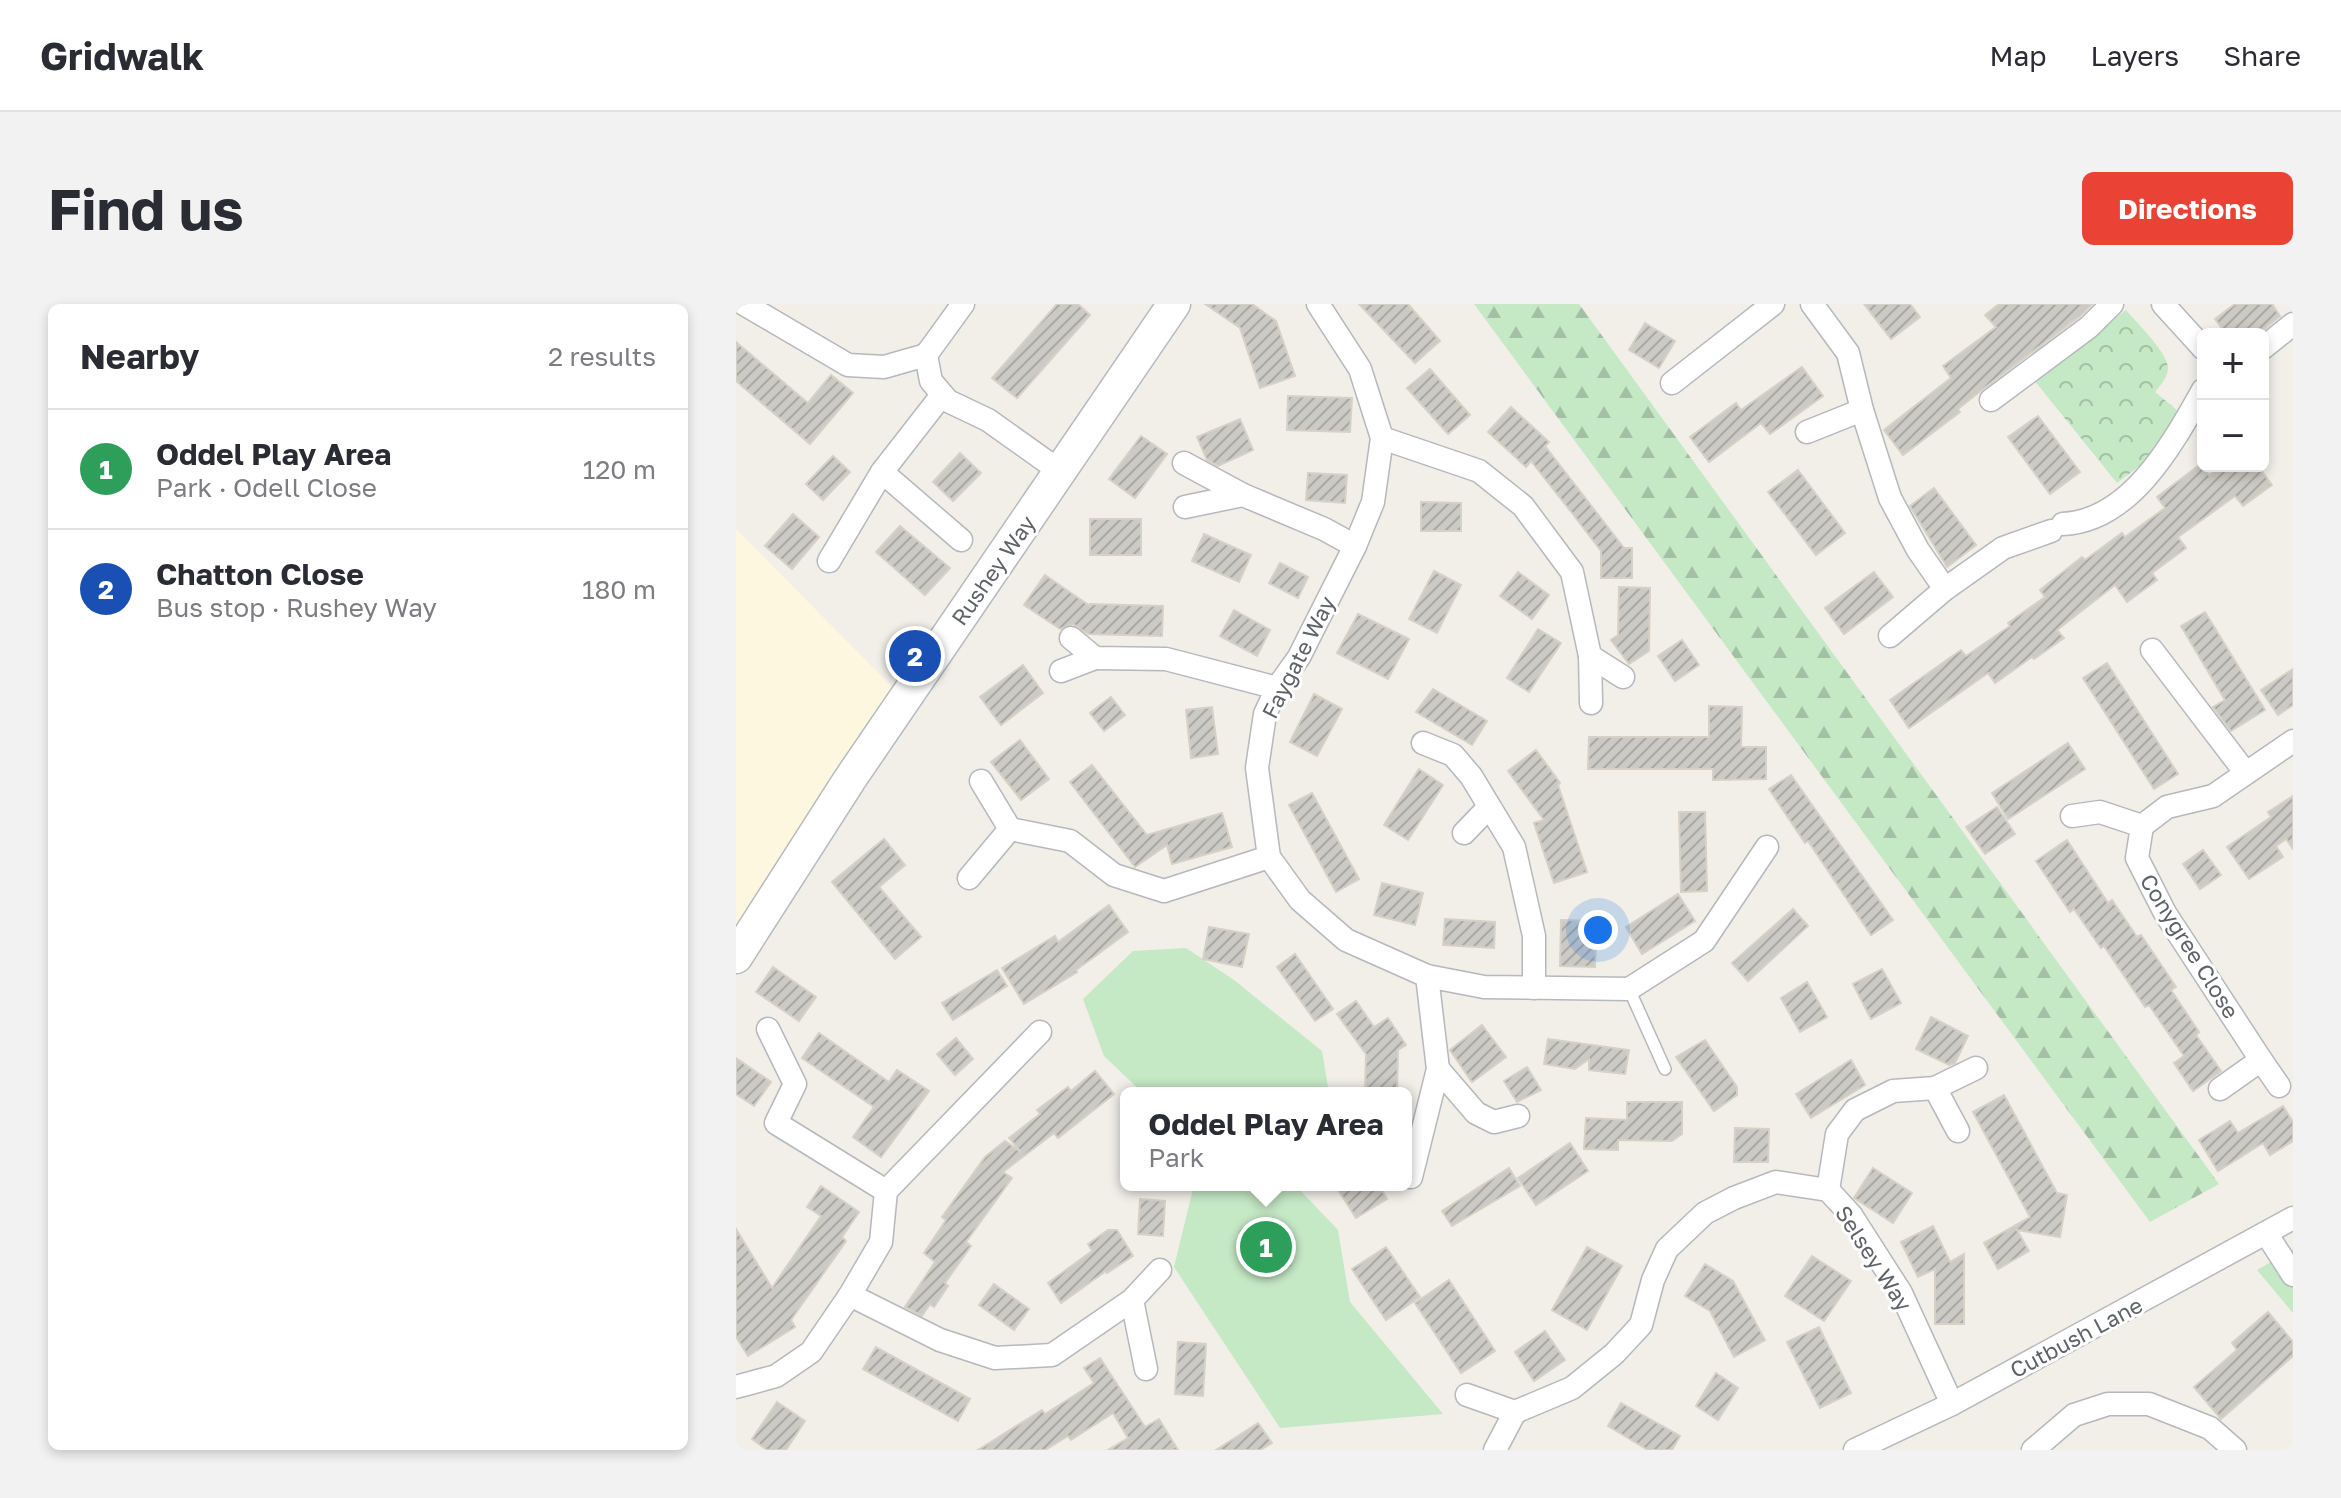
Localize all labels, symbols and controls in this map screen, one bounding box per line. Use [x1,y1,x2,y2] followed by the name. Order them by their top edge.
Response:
[40,33,204,78] text: Gridwalk
[1989,39,2047,72] text: Map
[2091,39,2179,72] text: Layers
[2223,39,2301,72] text: Share
[2082,172,2293,245] button: Directions
[48,175,244,242] text: Find us
[2197,328,2269,472] map controls
[2197,328,2269,400] button: +
[80,336,200,376] text: Nearby
[548,341,656,372] text: 2 results
[2197,400,2269,472] button: −
[156,436,392,472] text: Oddel Play Area
[99,454,113,485] text: 1
[583,454,656,485] text: 120 m
[156,472,377,503] text: Park · Odell Close
[945,510,1041,630] street label: Rushey Way
[156,556,364,592] text: Chatton Close
[98,574,114,605] text: 2
[582,574,656,605] text: 180 m
[1256,591,1340,723] street label: Faygate Way
[156,592,437,623] text: Bus stop · Rushey Way
[889,626,941,686] pin: 2
[2135,869,2245,1023] street label: Conygree Close
[1578,910,1618,950] your location
[1120,1087,1412,1191] popup
[1148,1106,1384,1142] text: Oddel Play Area
[1148,1142,1205,1173] text: Park
[1830,1200,1918,1316] street label: Selsey Way
[1240,1217,1292,1277] pin: 1
[2005,1291,2147,1383] street label: Cutbush Lane

